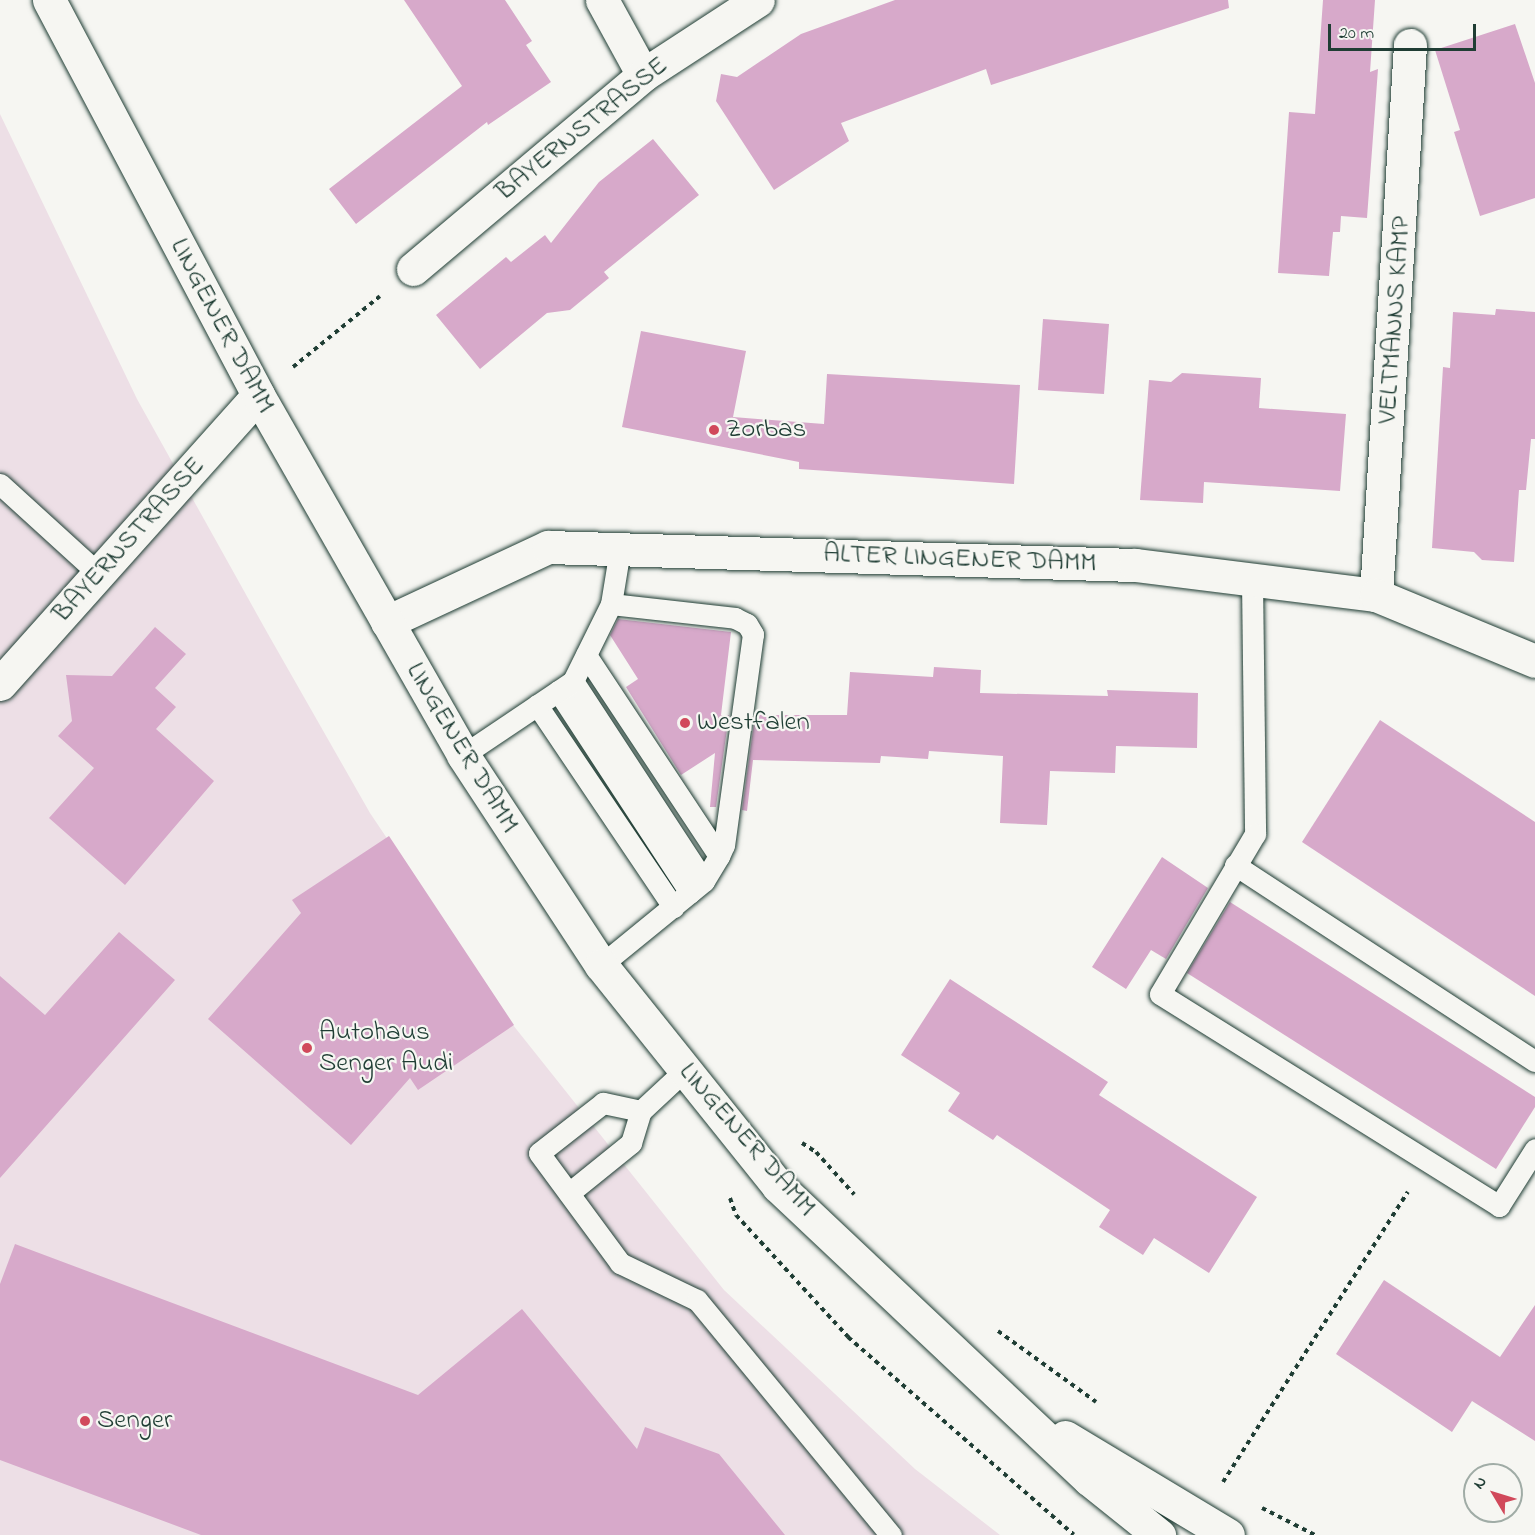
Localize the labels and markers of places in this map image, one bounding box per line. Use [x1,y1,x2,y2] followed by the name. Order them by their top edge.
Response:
[726,414,806,446] place label: Zorbas
[707,423,721,437] marker: Zorbas
[697,707,810,739] place label: Westfalen
[678,716,692,730] marker: Westfalen
[319,1016,453,1079] place label: Autohaus Senger Audi
[300,1041,314,1055] marker: Autohaus Senger Audi
[97,1405,172,1437] place label: Senger
[78,1414,92,1428] marker: Senger

